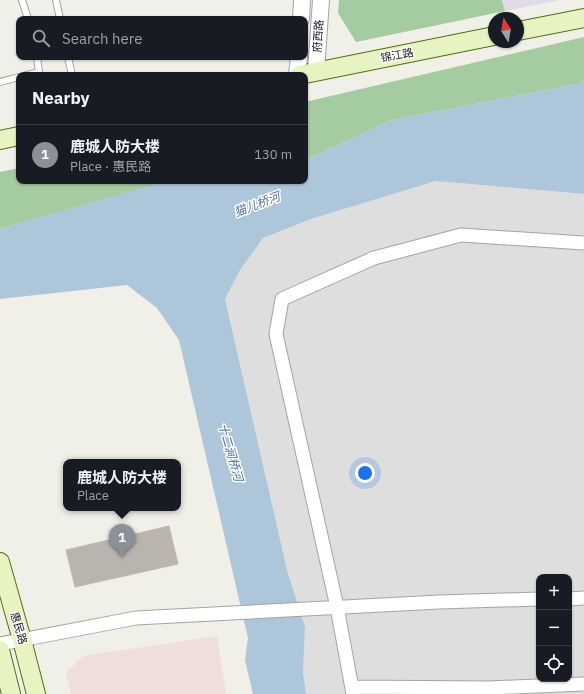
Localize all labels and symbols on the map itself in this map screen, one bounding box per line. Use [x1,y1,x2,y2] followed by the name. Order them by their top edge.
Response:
[488,12,524,48] north arrow
[310,19,326,53] street label: 府西路
[379,45,415,65] street label: 锦江路
[232,188,284,220] water label: 猫儿桥河
[216,421,247,485] water label: 十二涧桥河
[355,463,375,483] your location
[109,524,135,557] pin: 1
[8,610,30,646] street label: 惠民路

